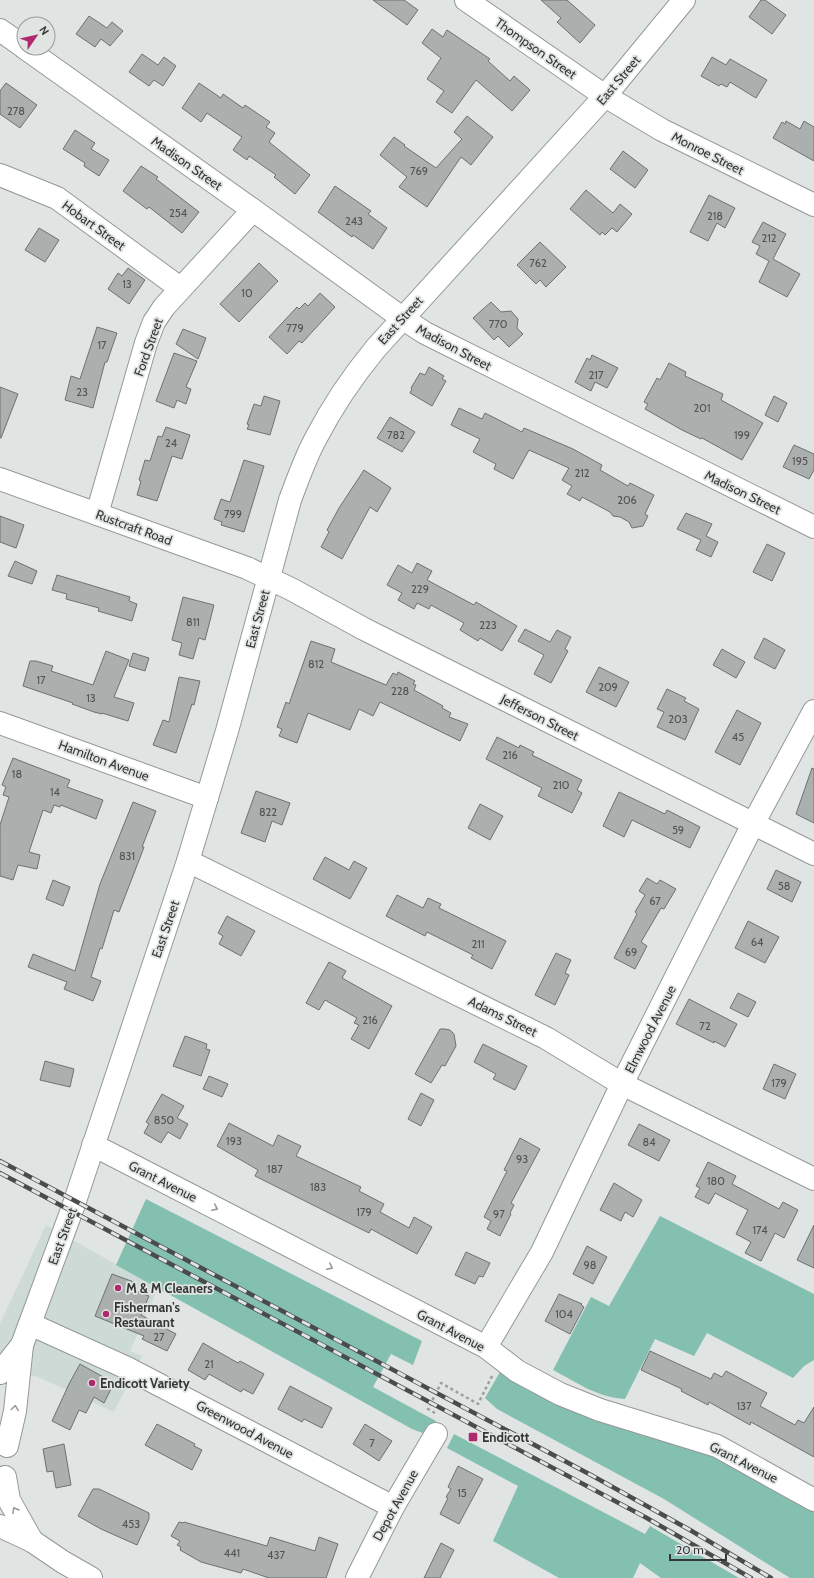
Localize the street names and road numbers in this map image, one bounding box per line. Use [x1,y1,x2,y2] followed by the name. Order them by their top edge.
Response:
[492,14,580,82] street label: Thompson Street
[593,52,644,108] street label: East Street
[669,128,747,178] street label: Monroe Street
[148,133,226,194] street label: Madison Street
[59,197,129,254] street label: Hobart Street
[374,292,426,347] street label: East Street
[130,315,166,378] street label: Ford Street
[414,320,495,374] street label: Madison Street
[702,467,784,518] street label: Madison Street
[94,506,174,548] street label: Rustcraft Road
[242,588,273,650] street label: East Street
[498,690,582,744] street label: Jefferson Street
[56,736,152,784] street label: Hamilton Avenue
[148,898,182,960] street label: East Street
[621,982,679,1076] street label: Elmwood Avenue
[466,992,541,1040] street label: Adams Street
[126,1157,200,1205] street label: Grant Avenue
[44,1205,80,1267] street label: East Street
[414,1305,488,1355] street label: Grant Avenue
[194,1397,297,1462] street label: Greenwood Avenue
[707,1438,781,1486] street label: Grant Avenue
[369,1466,421,1543] street label: Depot Avenue

